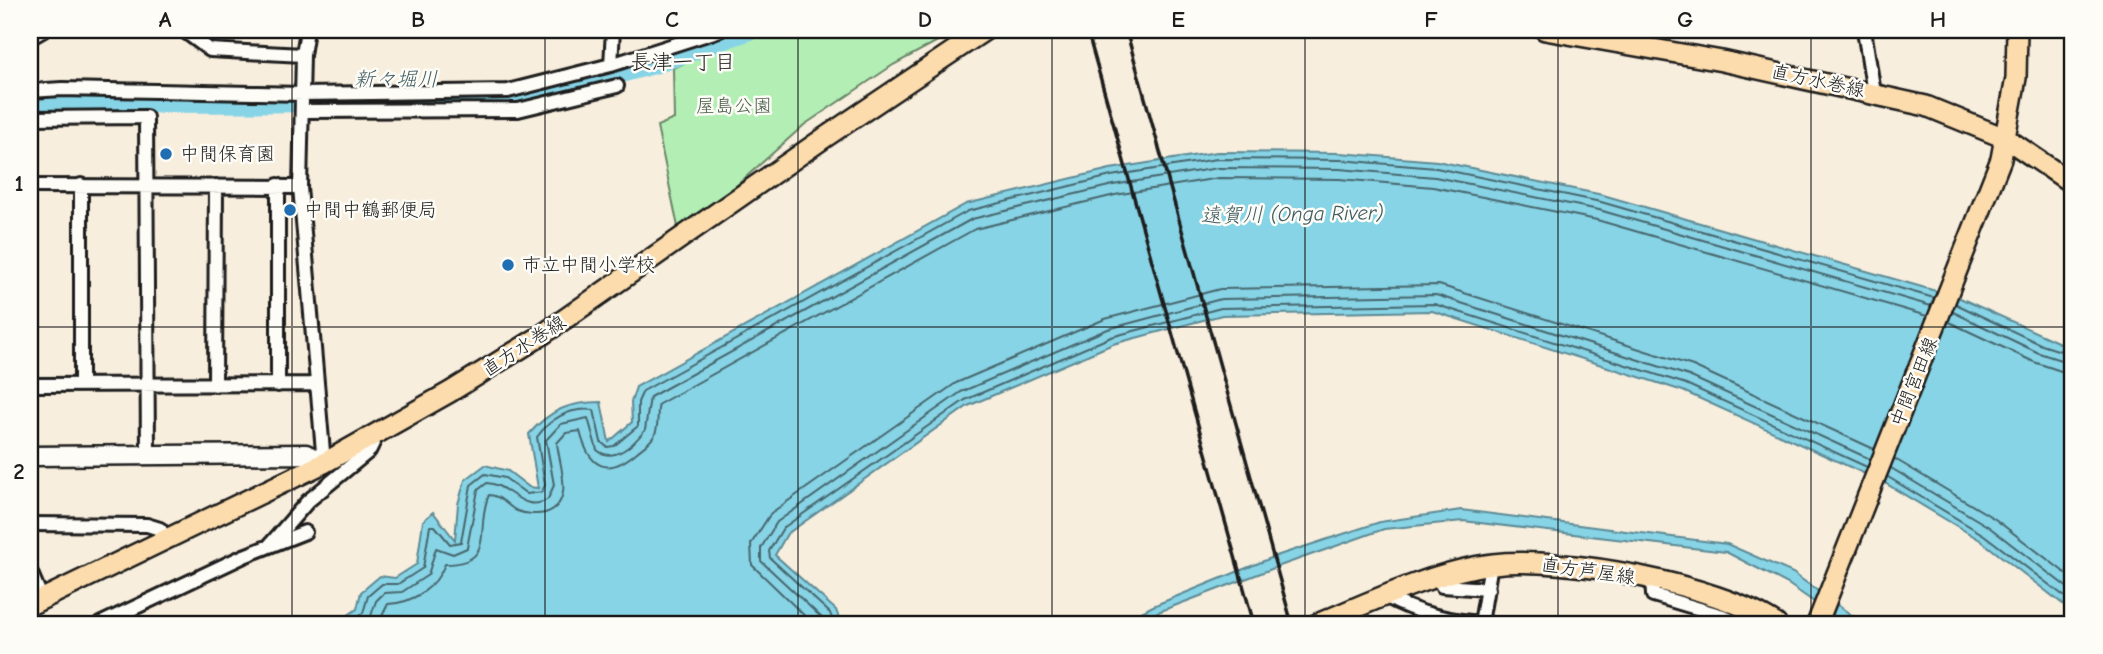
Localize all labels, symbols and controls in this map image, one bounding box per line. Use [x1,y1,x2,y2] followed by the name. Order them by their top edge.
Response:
[159,6,172,33] text: A
[411,6,425,33] text: B
[665,6,679,33] text: C
[918,6,932,33] text: D
[1171,6,1185,33] text: E
[1424,6,1438,33] text: F
[1677,6,1693,33] text: G
[1930,6,1946,33] text: H
[631,50,736,74] district label: 長津一丁目
[1769,60,1867,102] street label: 直方水巻線
[354,67,438,91] water label: 新々堀川
[696,95,772,117] park label: 屋島公園
[180,143,275,165] place label: 中間保育園
[158,146,174,162] marker: 中間保育園
[14,170,24,197] text: 1
[304,199,437,221] place label: 中間中鶴郵便局
[1200,200,1384,228] water label: 遠賀川 (Onga River)
[282,202,298,218] marker: 中間中鶴郵便局
[522,254,655,276] place label: 市立中間小学校
[500,257,516,273] marker: 市立中間小学校
[478,311,570,381] street label: 直方水巻線
[1886,334,1942,430] street label: 中間宮田線
[13,458,25,485] text: 2
[1539,553,1637,589] street label: 直方芦屋線

